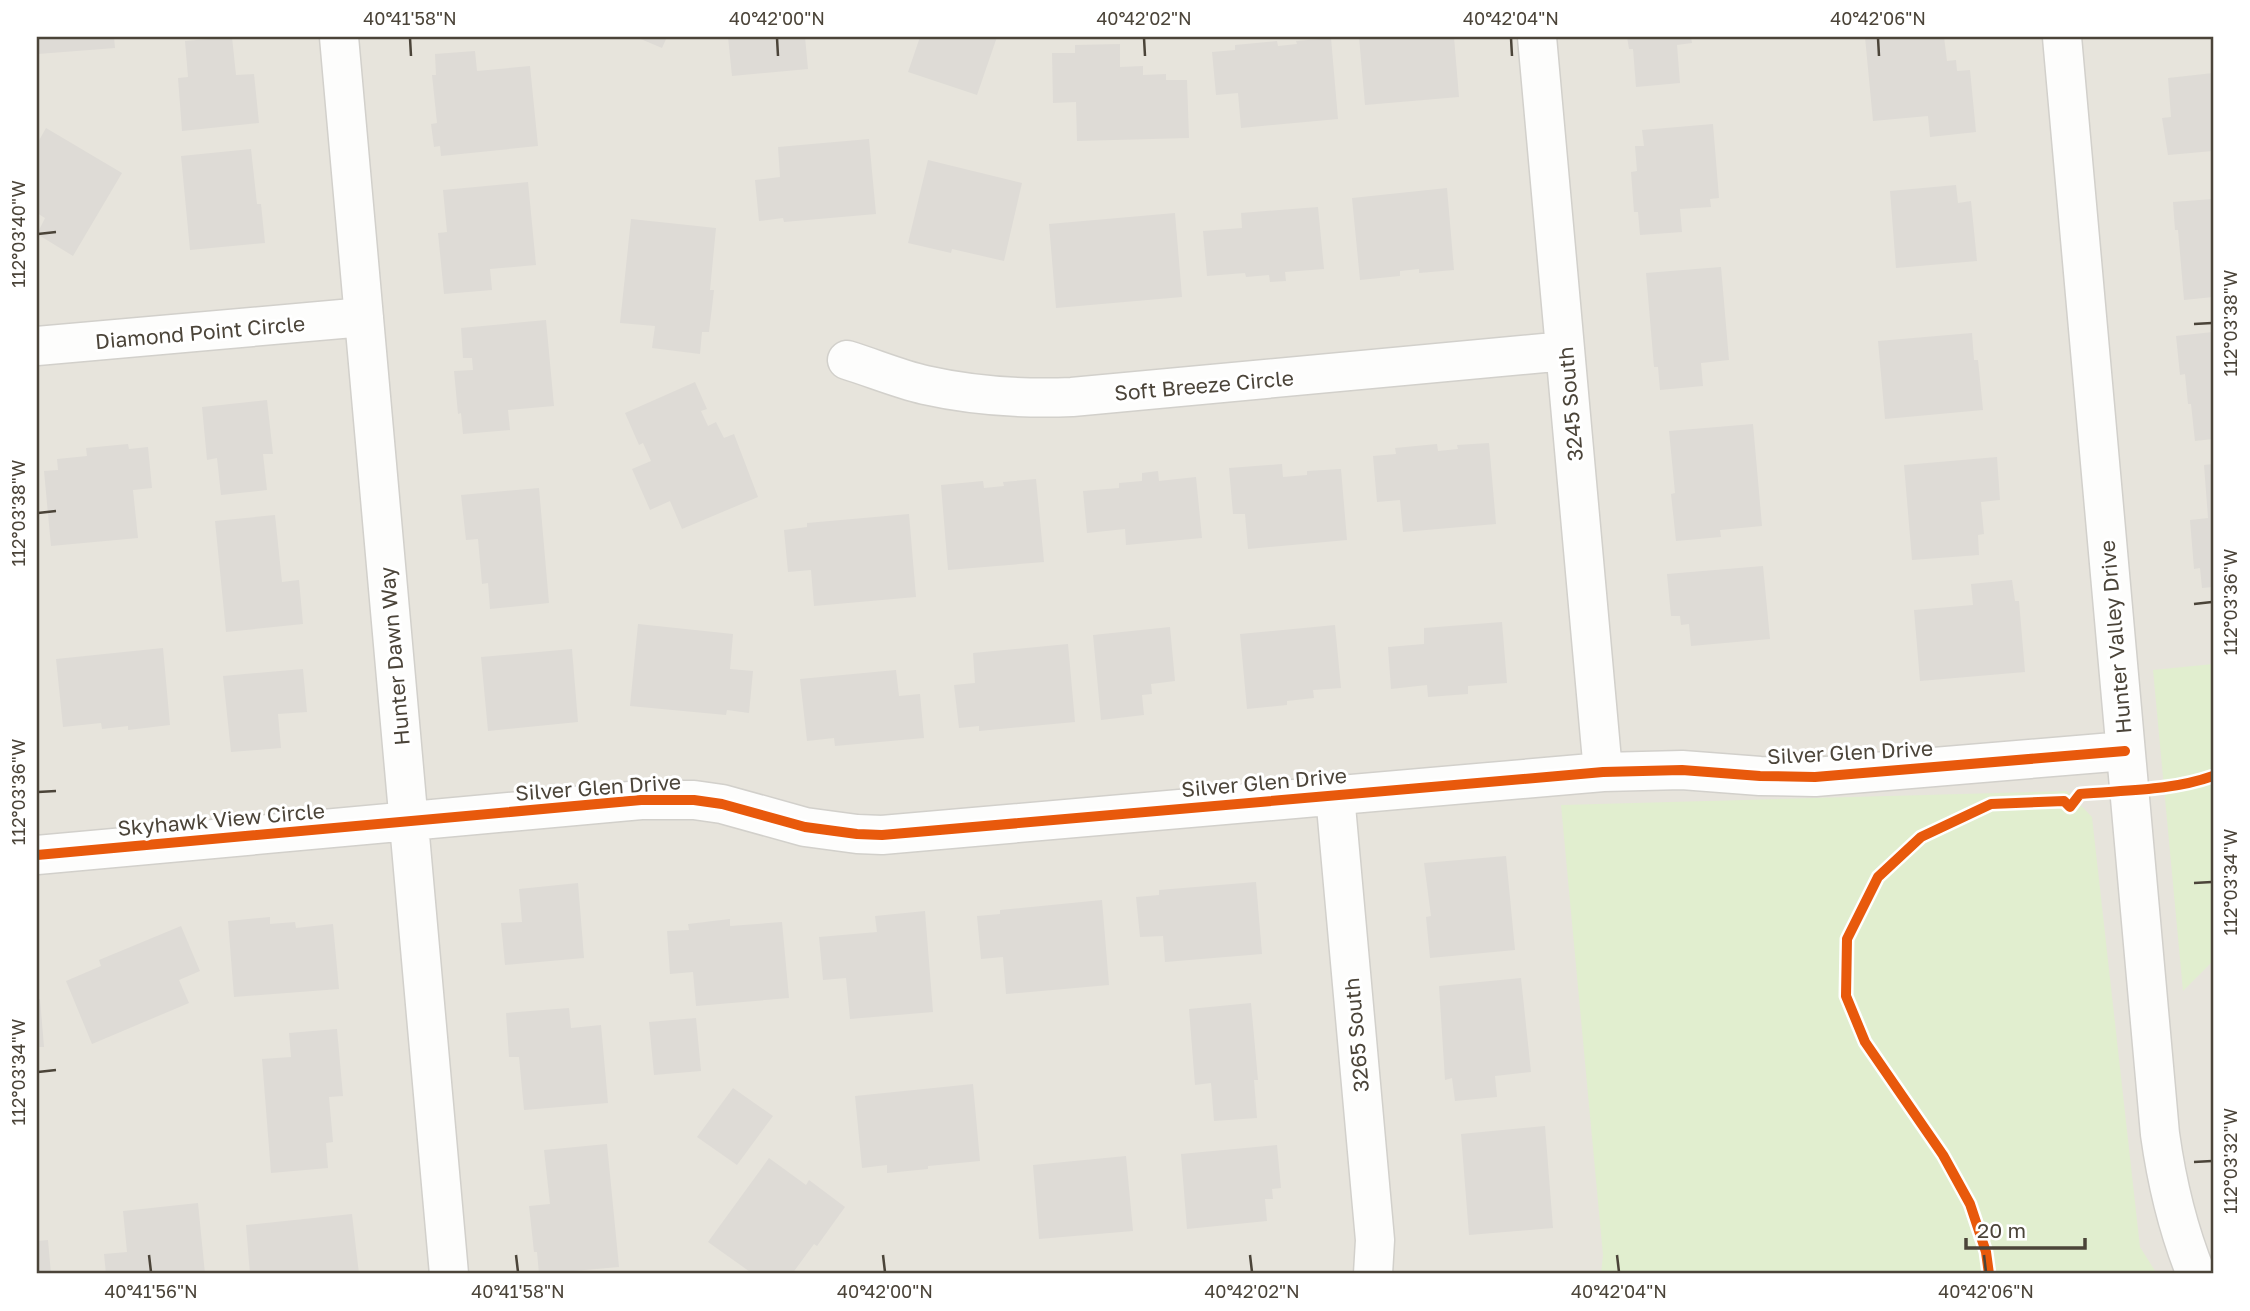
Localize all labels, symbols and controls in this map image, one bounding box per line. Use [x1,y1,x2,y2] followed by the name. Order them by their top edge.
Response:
[363,7,457,29] text: 40°41'58"N
[729,7,825,29] text: 40°42'00"N
[1096,7,1192,29] text: 40°42'02"N
[1463,7,1559,29] text: 40°42'04"N
[1830,7,1926,29] text: 40°42'06"N
[7,180,29,288] text: 112°03'40"W
[2219,270,2241,376] text: 112°03'38"W
[94,310,306,354] street label: Diamond Point Circle
[1552,346,1588,462] street label: 3245 South
[1113,364,1295,406] street label: Soft Breeze Circle
[7,460,29,566] text: 112°03'38"W
[2094,539,2136,735] street label: Hunter Valley Drive
[2219,549,2241,655] text: 112°03'36"W
[373,565,415,747] street label: Hunter Dawn Way
[1766,735,1934,769] street label: Silver Glen Drive
[7,739,29,845] text: 112°03'36"W
[1180,762,1348,802] street label: Silver Glen Drive
[514,768,682,806] street label: Silver Glen Drive
[116,797,326,841] street label: Skyhawk View Circle
[2219,829,2241,935] text: 112°03'34"W
[1338,977,1374,1093] street label: 3265 South
[7,1019,29,1125] text: 112°03'34"W
[2219,1108,2241,1214] text: 112°03'32"W
[1966,1206,2086,1250] scale bar
[1977,1217,2026,1243] text: 20 m
[104,1280,198,1302] text: 40°41'56"N
[471,1280,565,1302] text: 40°41'58"N
[837,1280,933,1302] text: 40°42'00"N
[1204,1280,1300,1302] text: 40°42'02"N
[1571,1280,1667,1302] text: 40°42'04"N
[1938,1280,2034,1302] text: 40°42'06"N

